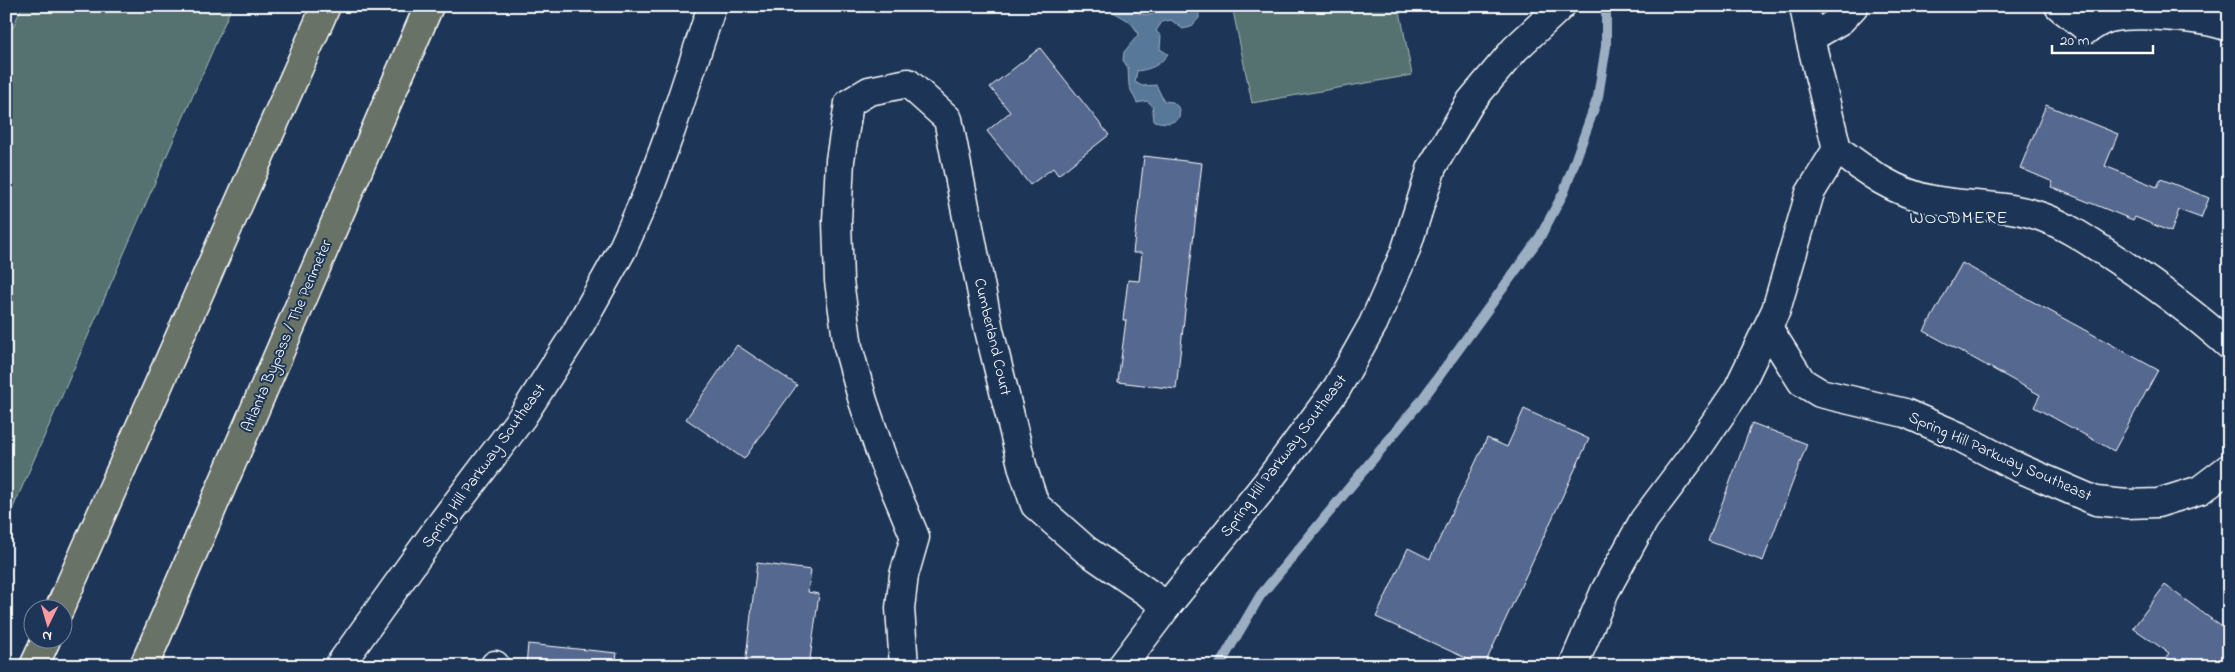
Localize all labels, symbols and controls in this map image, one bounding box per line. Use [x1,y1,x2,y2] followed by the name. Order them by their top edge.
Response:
[2052,22,2154,54] scale bar
[2060,30,2090,52] text: 20 m
[1910,206,2009,232] district label: WOODMERE
[236,236,339,436] street label: Atlanta Bypass / The Perimeter
[967,276,1017,399] street label: Cumberland Court
[1215,369,1354,542] street label: Spring Hill Parkway Southeast
[416,378,552,553] street label: Spring Hill Parkway Southeast
[1904,406,2096,509] street label: Spring Hill Parkway Southeast
[22,600,72,650] north arrow
[41,625,53,646] text: N

